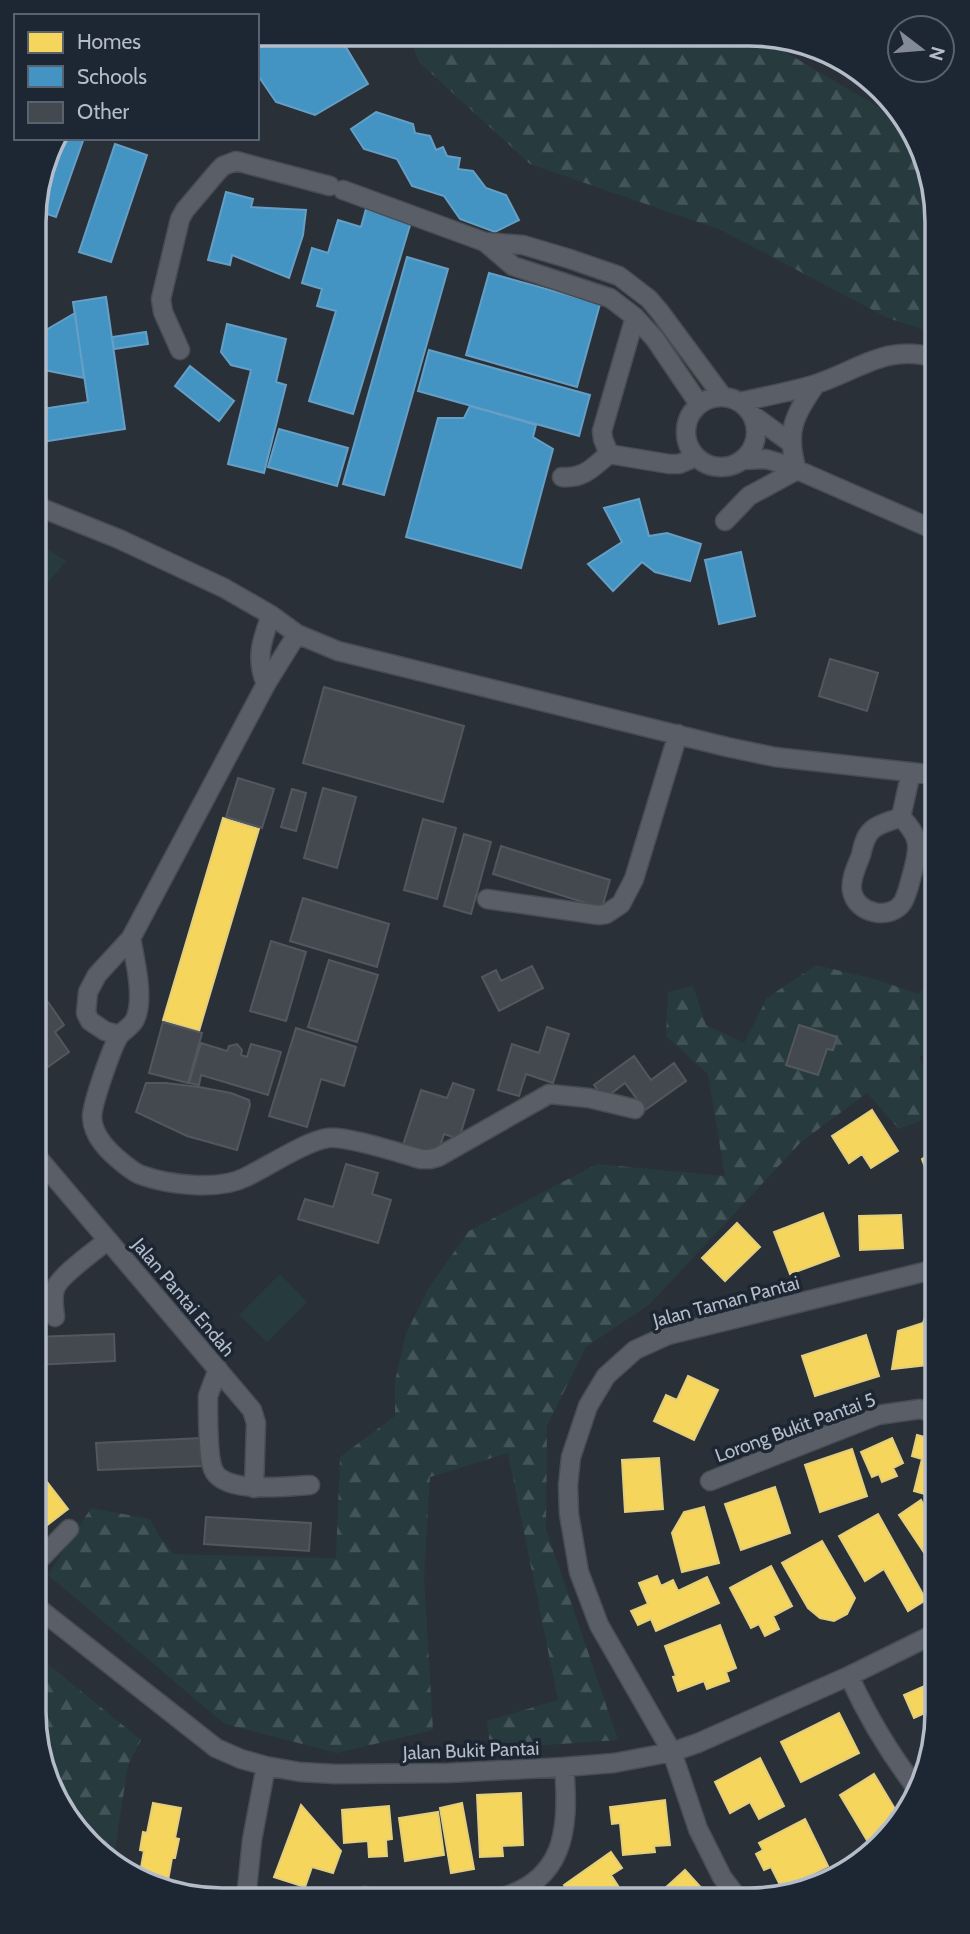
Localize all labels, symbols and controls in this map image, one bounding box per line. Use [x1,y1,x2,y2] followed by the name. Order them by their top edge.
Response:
[14,14,259,140] legend
[886,14,956,84] north arrow
[77,29,141,54] text: Homes
[924,44,950,63] text: N
[77,64,147,89] text: Schools
[77,99,129,124] text: Other
[127,1233,240,1361] street label: Jalan Pantai Endah
[649,1271,802,1332] street label: Jalan Taman Pantai
[712,1388,879,1467] street label: Lorong Bukit Pantai 5
[401,1737,540,1764] street label: Jalan Bukit Pantai

